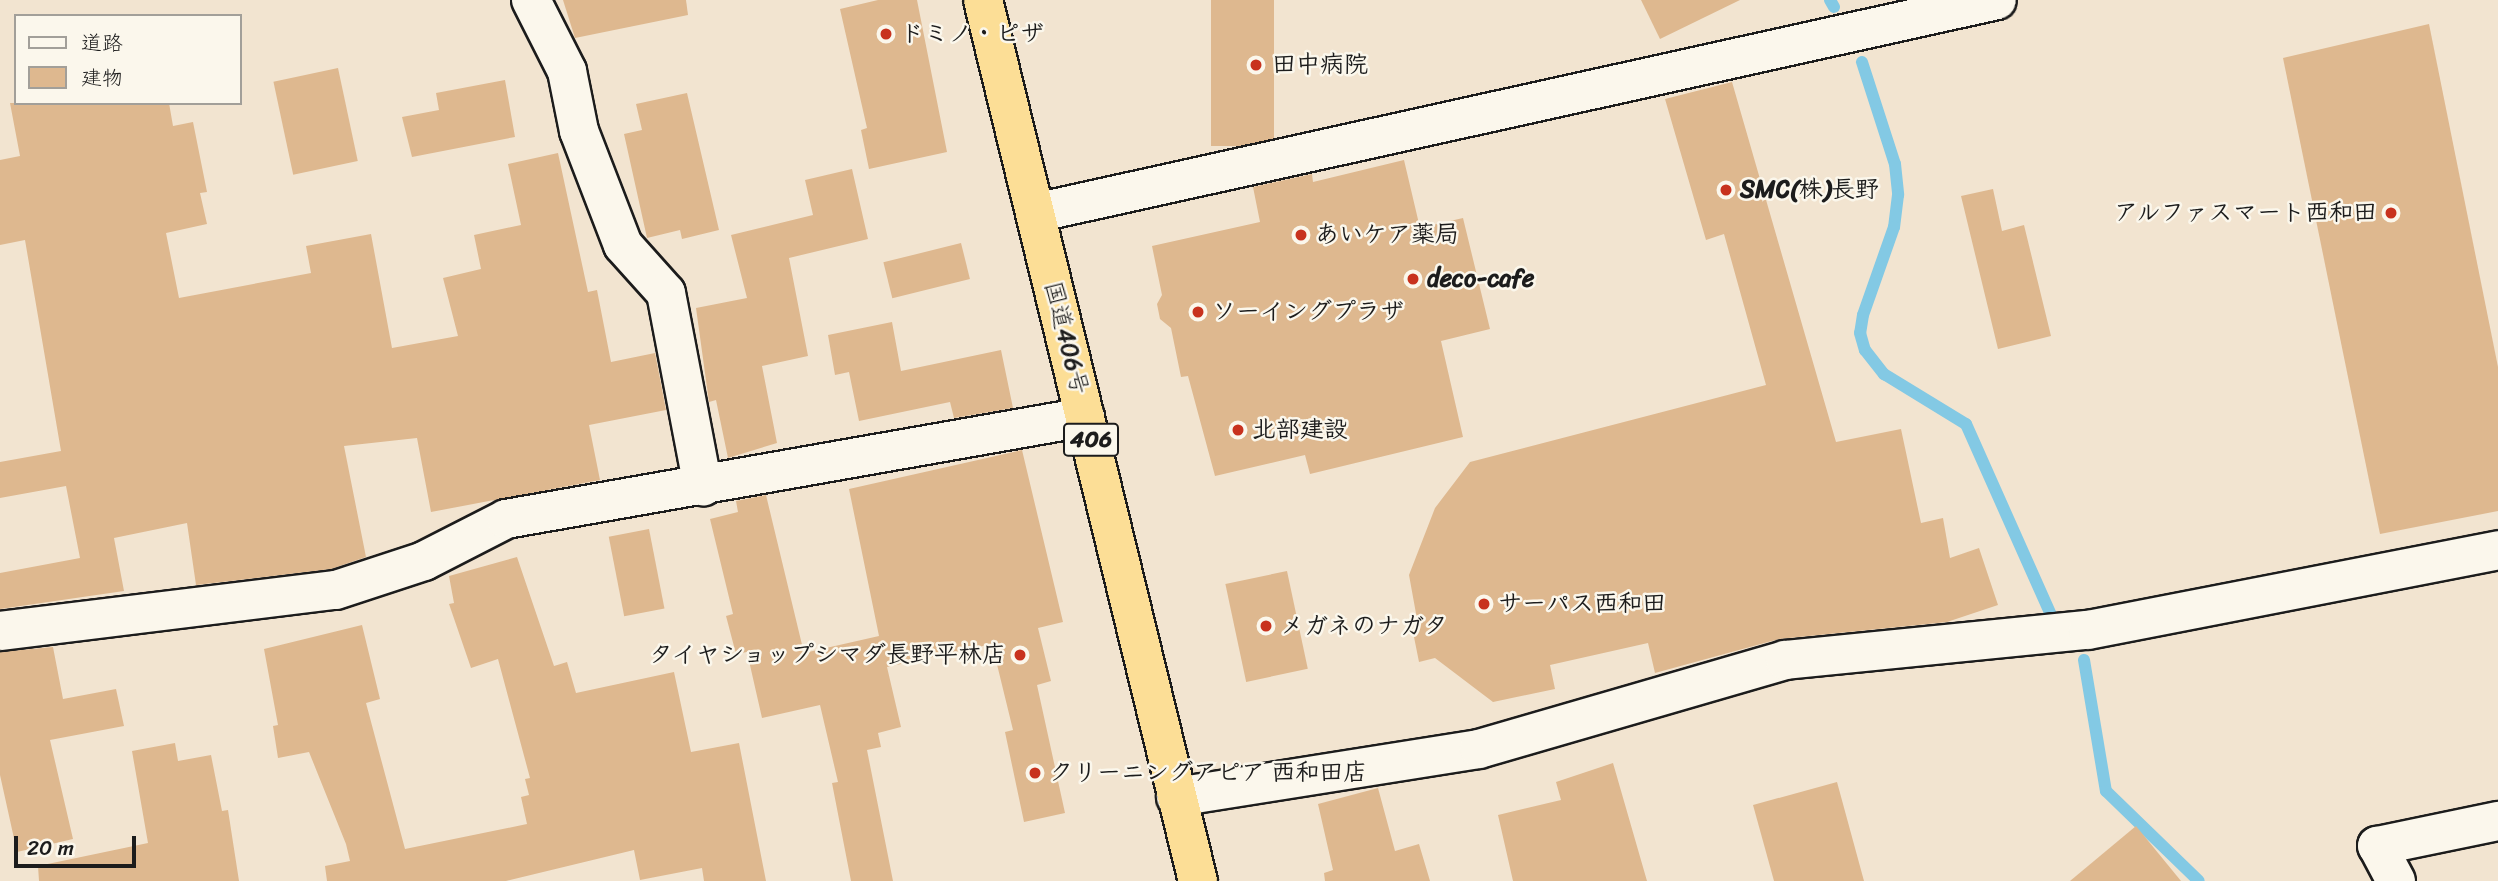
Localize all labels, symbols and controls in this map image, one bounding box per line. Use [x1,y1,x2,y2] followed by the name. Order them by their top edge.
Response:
[14,14,242,105] legend
[900,20,1044,48] place label: ドミノ・ピザ
[81,24,123,62] text: 道路
[878,26,894,42] marker: ドミノ・ピザ
[1272,51,1368,79] place label: 田中病院
[1246,55,1266,75] marker: 田中病院
[81,59,123,97] text: 建物
[1740,176,1879,204] place label: SMC(株)長野
[1718,182,1734,198] marker: SMC(株)長野
[2113,199,2377,227] place label: アルファスマート西和田
[2383,205,2399,221] marker: アルファスマート西和田
[1315,221,1459,249] place label: あいケア薬局
[1293,227,1309,243] marker: あいケア薬局
[1427,265,1534,293] place label: deco-cafe
[1405,271,1421,287] marker: deco-cafe
[1038,278,1094,398] street label: 国道406号
[1212,298,1404,326] place label: ソーイングプラザ
[1190,304,1206,320] marker: ソーイングプラザ
[1252,416,1348,444] place label: 北部建設
[1063,420,1119,460] road number: 406
[1230,422,1246,438] marker: 北部建設
[1498,590,1666,618] place label: サーパス西和田
[1476,596,1492,612] marker: サーパス西和田
[1280,612,1448,640] place label: メガネのナガタ
[1258,618,1274,634] marker: メガネのナガタ
[646,641,1006,669] place label: タイヤショップシマダ長野平林店
[1012,647,1028,663] marker: タイヤショップシマダ長野平林店
[1049,759,1367,787] place label: クリーニングアピア 西和田店
[1027,765,1043,781] marker: クリーニングアピア 西和田店
[18,822,140,866] scale bar
[27,829,74,867] text: 20 m

